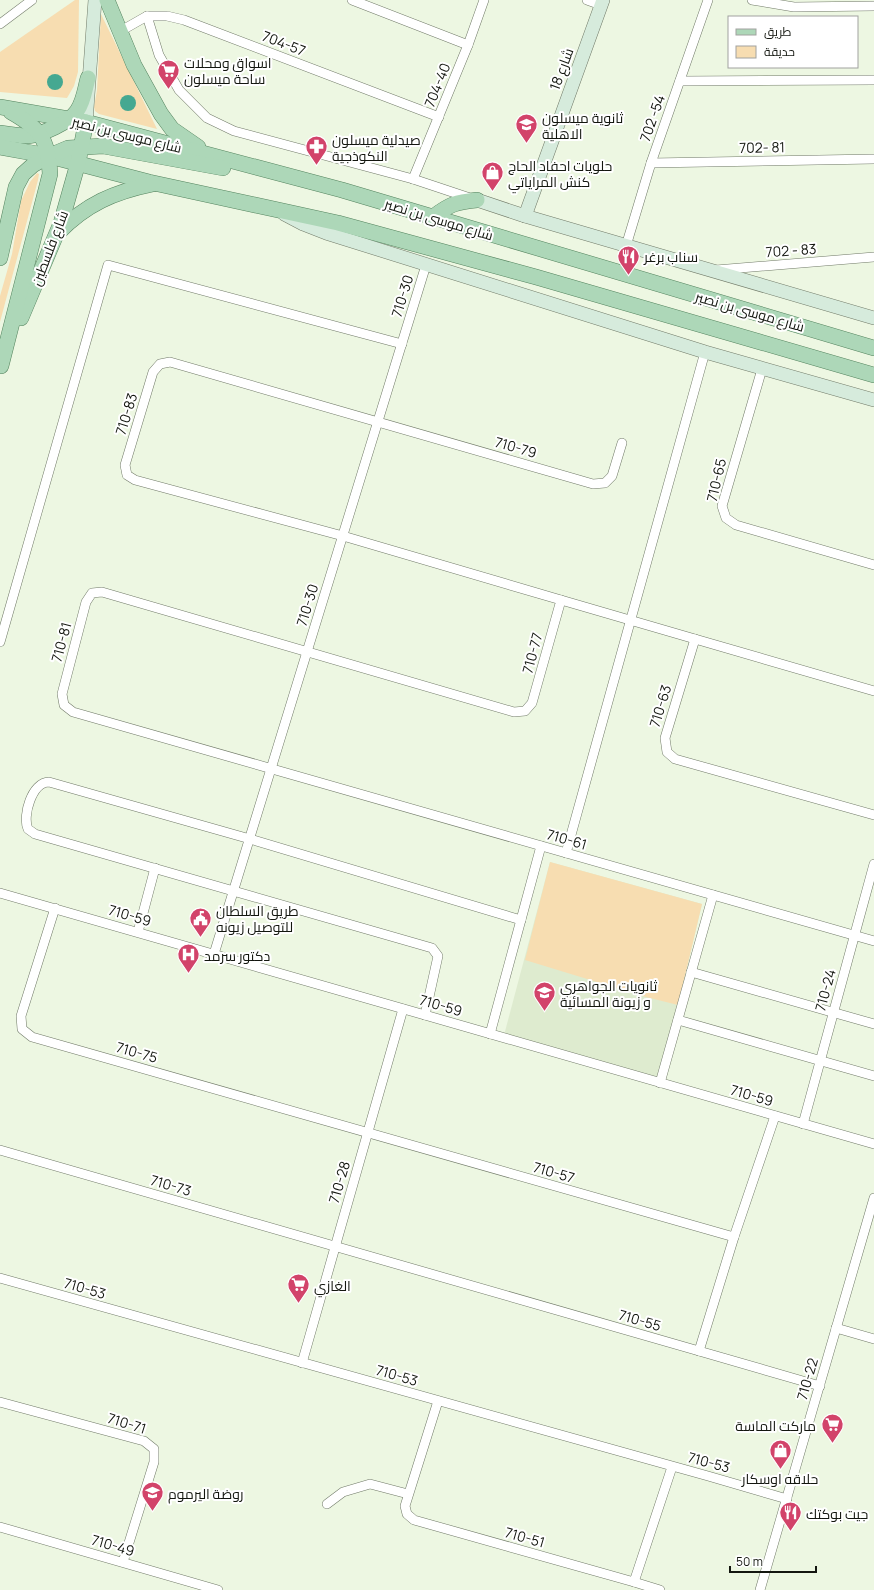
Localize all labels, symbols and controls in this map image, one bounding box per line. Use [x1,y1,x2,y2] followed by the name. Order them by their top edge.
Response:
[728,16,858,68] legend
[764,23,792,40] text: طريق
[260,26,308,60] street label: 704-57
[764,43,795,60] text: حديقة
[545,45,577,93] street label: شارع 18
[184,53,272,88] place label: اسواق ومحلات ساحة ميسلون
[155,57,181,90] supermarket icon: اسواق ومحلات ساحة ميسلون
[419,60,455,110] street label: 704-40
[635,92,669,144] street label: 702 -54
[542,108,623,143] place label: ثانوية ميسلون الاهلية
[69,111,184,157] street label: شارع موسى بن نصير
[514,112,540,145] school or university icon: ثانوية ميسلون الاهلية
[332,130,421,165] place label: صيدلية ميسلون النكوذجية
[303,134,329,167] pharmacy icon: صيدلية ميسلون النكوذجية
[739,137,785,157] street label: 702- 81
[508,156,612,194] place label: حلويات احفاد الحاج كنش المراياتي
[479,160,505,193] shop icon: حلويات احفاد الحاج كنش المراياتي
[381,193,496,245] street label: شارع موسى بن نصير
[26,208,72,288] street label: شارع فلسطين
[765,239,817,261] street label: 702 - 83
[616,243,642,276] restaurant icon: سناب برغر
[643,247,698,266] place label: سناب برغر
[387,273,417,319] street label: 710-30
[692,286,807,336] street label: شارع موسى بن نصير
[111,391,141,437] street label: 710-83
[493,432,539,462] street label: 710-79
[702,457,730,503] street label: 710-65
[292,582,322,628] street label: 710-30
[47,620,75,664] street label: 710-81
[517,631,547,675] street label: 710-77
[645,682,675,730] street label: 710-63
[545,824,589,854] street label: 710-61
[106,900,154,930] street label: 710-59
[216,901,299,936] place label: طريق السلطان للتوصيل زيونه
[187,905,213,938] public building icon: طريق السلطان للتوصيل زيونه
[176,942,202,975] hospital icon: دكتور سرمد
[204,946,270,965] place label: دكتور سرمد
[810,967,840,1013] street label: 710-24
[560,976,657,1011] place label: ثانويات الجواهري و زيونة المسائية
[531,980,557,1013] school or university icon: ثانويات الجواهري و زيونة المسائية
[417,990,465,1020] street label: 710-59
[114,1037,160,1067] street label: 710-75
[728,1080,776,1110] street label: 710-59
[531,1157,577,1187] street label: 710-57
[324,1159,354,1205] street label: 710-28
[148,1170,194,1200] street label: 710-73
[286,1272,312,1305] supermarket icon: الغازي
[62,1273,108,1303] street label: 710-53
[314,1276,351,1298] place label: الغازي
[617,1305,663,1335] street label: 710-55
[792,1356,822,1402] street label: 710-22
[374,1360,420,1390] street label: 710-53
[105,1408,149,1438] street label: 710-71
[819,1412,845,1445] supermarket icon: ماركت الماسة
[735,1416,816,1435] place label: ماركت الماسة
[767,1437,793,1470] shop icon: حلاقه اوسكار
[686,1447,732,1477] street label: 710-53
[741,1469,818,1488] place label: حلاقه اوسكار
[140,1480,166,1513] school or university icon: روضة اليرموم
[168,1484,243,1504] place label: روضة اليرموم
[778,1500,804,1533] restaurant icon: جيت بوكتك
[806,1504,868,1523] place label: جيت بوكتك
[503,1522,547,1552] street label: 710-51
[89,1530,137,1560] street label: 710-49
[730,1548,816,1574] scale bar
[736,1553,763,1570] text: 50 m

